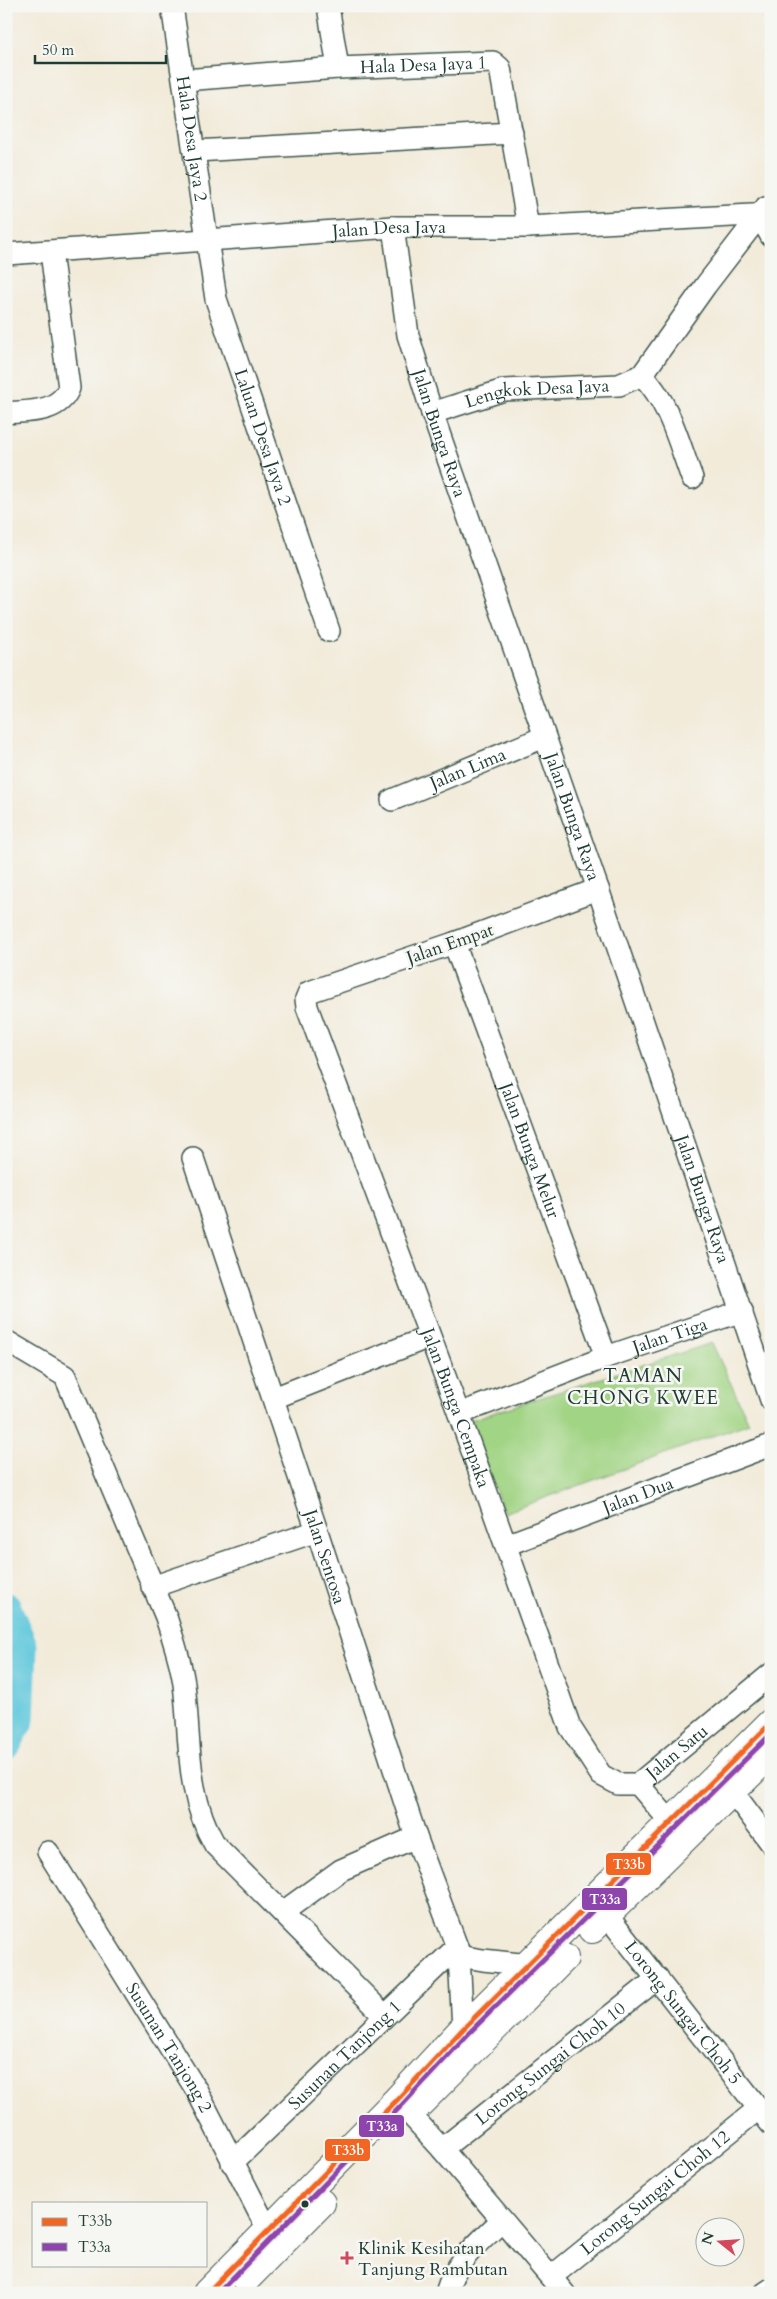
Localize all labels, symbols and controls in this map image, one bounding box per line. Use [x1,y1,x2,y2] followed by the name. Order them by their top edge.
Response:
[35,32,166,64] scale bar
[42,40,74,60] text: 50 m
[360,50,487,80] street label: Hala Desa Jaya 1
[170,74,214,203] street label: Hala Desa Jaya 2
[328,214,446,244] street label: Jalan Desa Jaya
[406,363,473,501] street label: Jalan Bunga Raya
[228,365,298,509] street label: Laluan Desa Jaya 2
[462,373,610,414] street label: Lengkok Desa Jaya
[423,742,510,797] street label: Jalan Lima
[538,746,607,884] street label: Jalan Bunga Raya
[400,917,497,972] street label: Jalan Empat
[493,1076,567,1222] street label: Jalan Bunga Melur
[669,1129,736,1267] street label: Jalan Bunga Raya
[626,1311,711,1361] street label: Jalan Tiga
[414,1321,497,1491] street label: Jalan Bunga Cempaka
[567,1363,719,1411] district label: TAMAN CHONG KWEE
[596,1470,677,1521] street label: Jalan Dua
[297,1503,352,1607] street label: Jalan Sentosa
[638,1719,713,1787] street label: Jalan Satu
[605,1852,652,1876] line badge: T33b
[613,1855,645,1874] text: T33b
[581,1887,628,1911] line badge: T33a
[589,1890,621,1909] text: T33a
[619,1935,748,2090] street label: Lorong Sungai Choh 5
[120,1978,218,2117] street label: Susunan Tanjong 2
[282,1995,407,2115] street label: Susunan Tanjong 1
[470,1996,631,2131] street label: Lorong Sungai Choh 10
[358,2114,405,2138] line badge: T33a
[366,2117,398,2136] text: T33a
[575,2124,735,2261] street label: Lorong Sungai Choh 12
[324,2138,371,2162] line badge: T33b
[332,2141,364,2160] text: T33b
[300,2199,310,2209] unlabelled marker
[32,2202,208,2266] legend
[78,2211,112,2231] text: T33b
[694,2216,744,2266] north arrow
[697,2230,719,2247] text: N
[358,2236,509,2282] place label: Klinik Kesihatan Tanjung Rambutan
[78,2237,111,2257] text: T33a
[340,2251,354,2265] marker: Klinik Kesihatan Tanjung Rambutan

